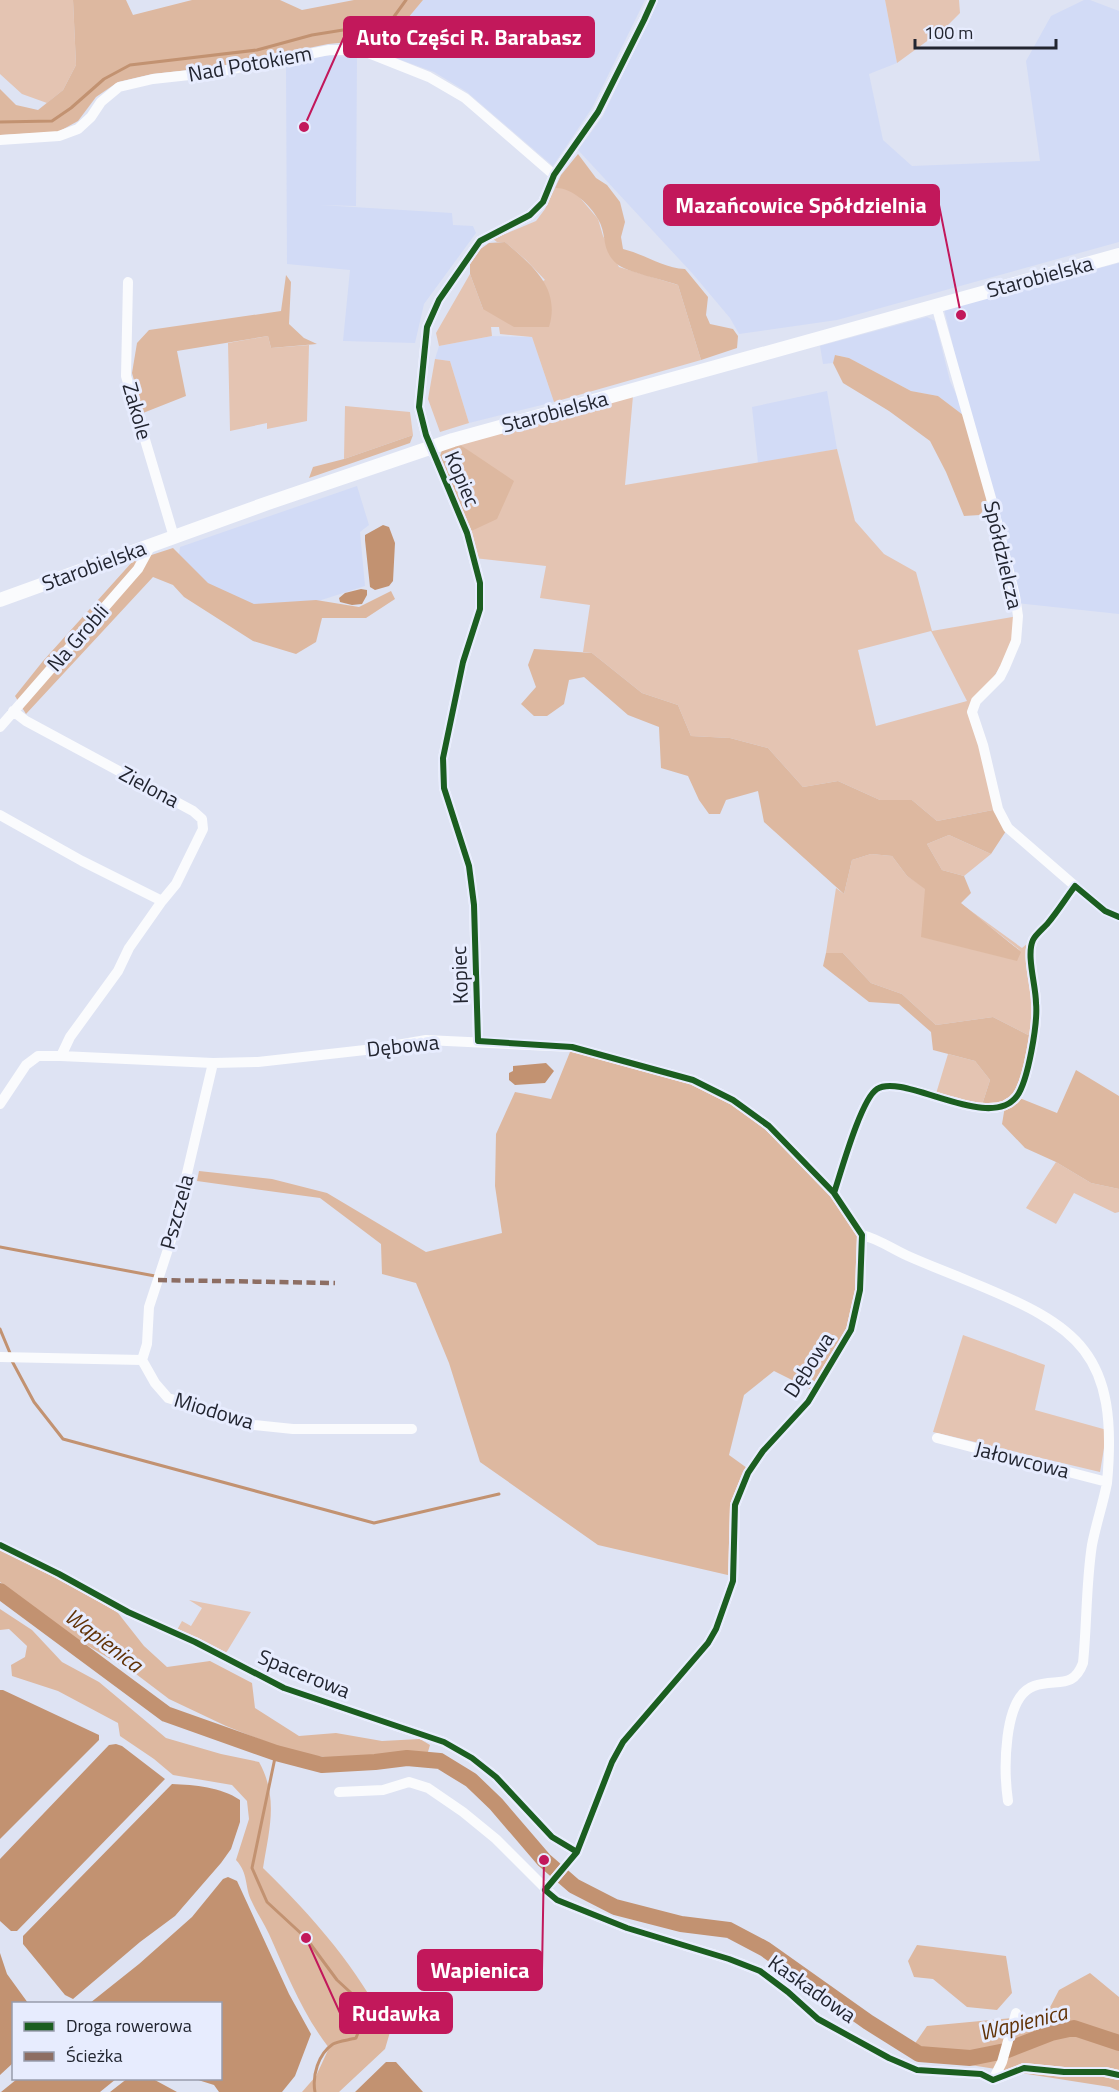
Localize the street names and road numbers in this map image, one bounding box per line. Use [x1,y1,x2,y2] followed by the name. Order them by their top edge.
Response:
[185,36,314,90] street label: Nad Potokiem
[983,246,1097,306] street label: Starobielska
[115,378,161,443] street label: Zakole
[498,381,612,441] street label: Starobielska
[437,446,489,512] street label: Kopiec
[976,498,1032,612] street label: Spółdzielcza
[37,531,151,599] street label: Starobielska
[39,596,116,678] street label: Na Grobli
[114,757,186,816] street label: Zielona
[442,945,476,1005] street label: Kopiec
[365,1025,441,1065] street label: Dębowa
[151,1170,201,1253] street label: Pszczela
[775,1325,842,1404] street label: Dębowa
[170,1383,259,1437] street label: Miodowa
[972,1432,1073,1486] street label: Jałowcowa
[253,1640,356,1706] street label: Spacerowa
[762,1946,864,2031] street label: Kaskadowa

